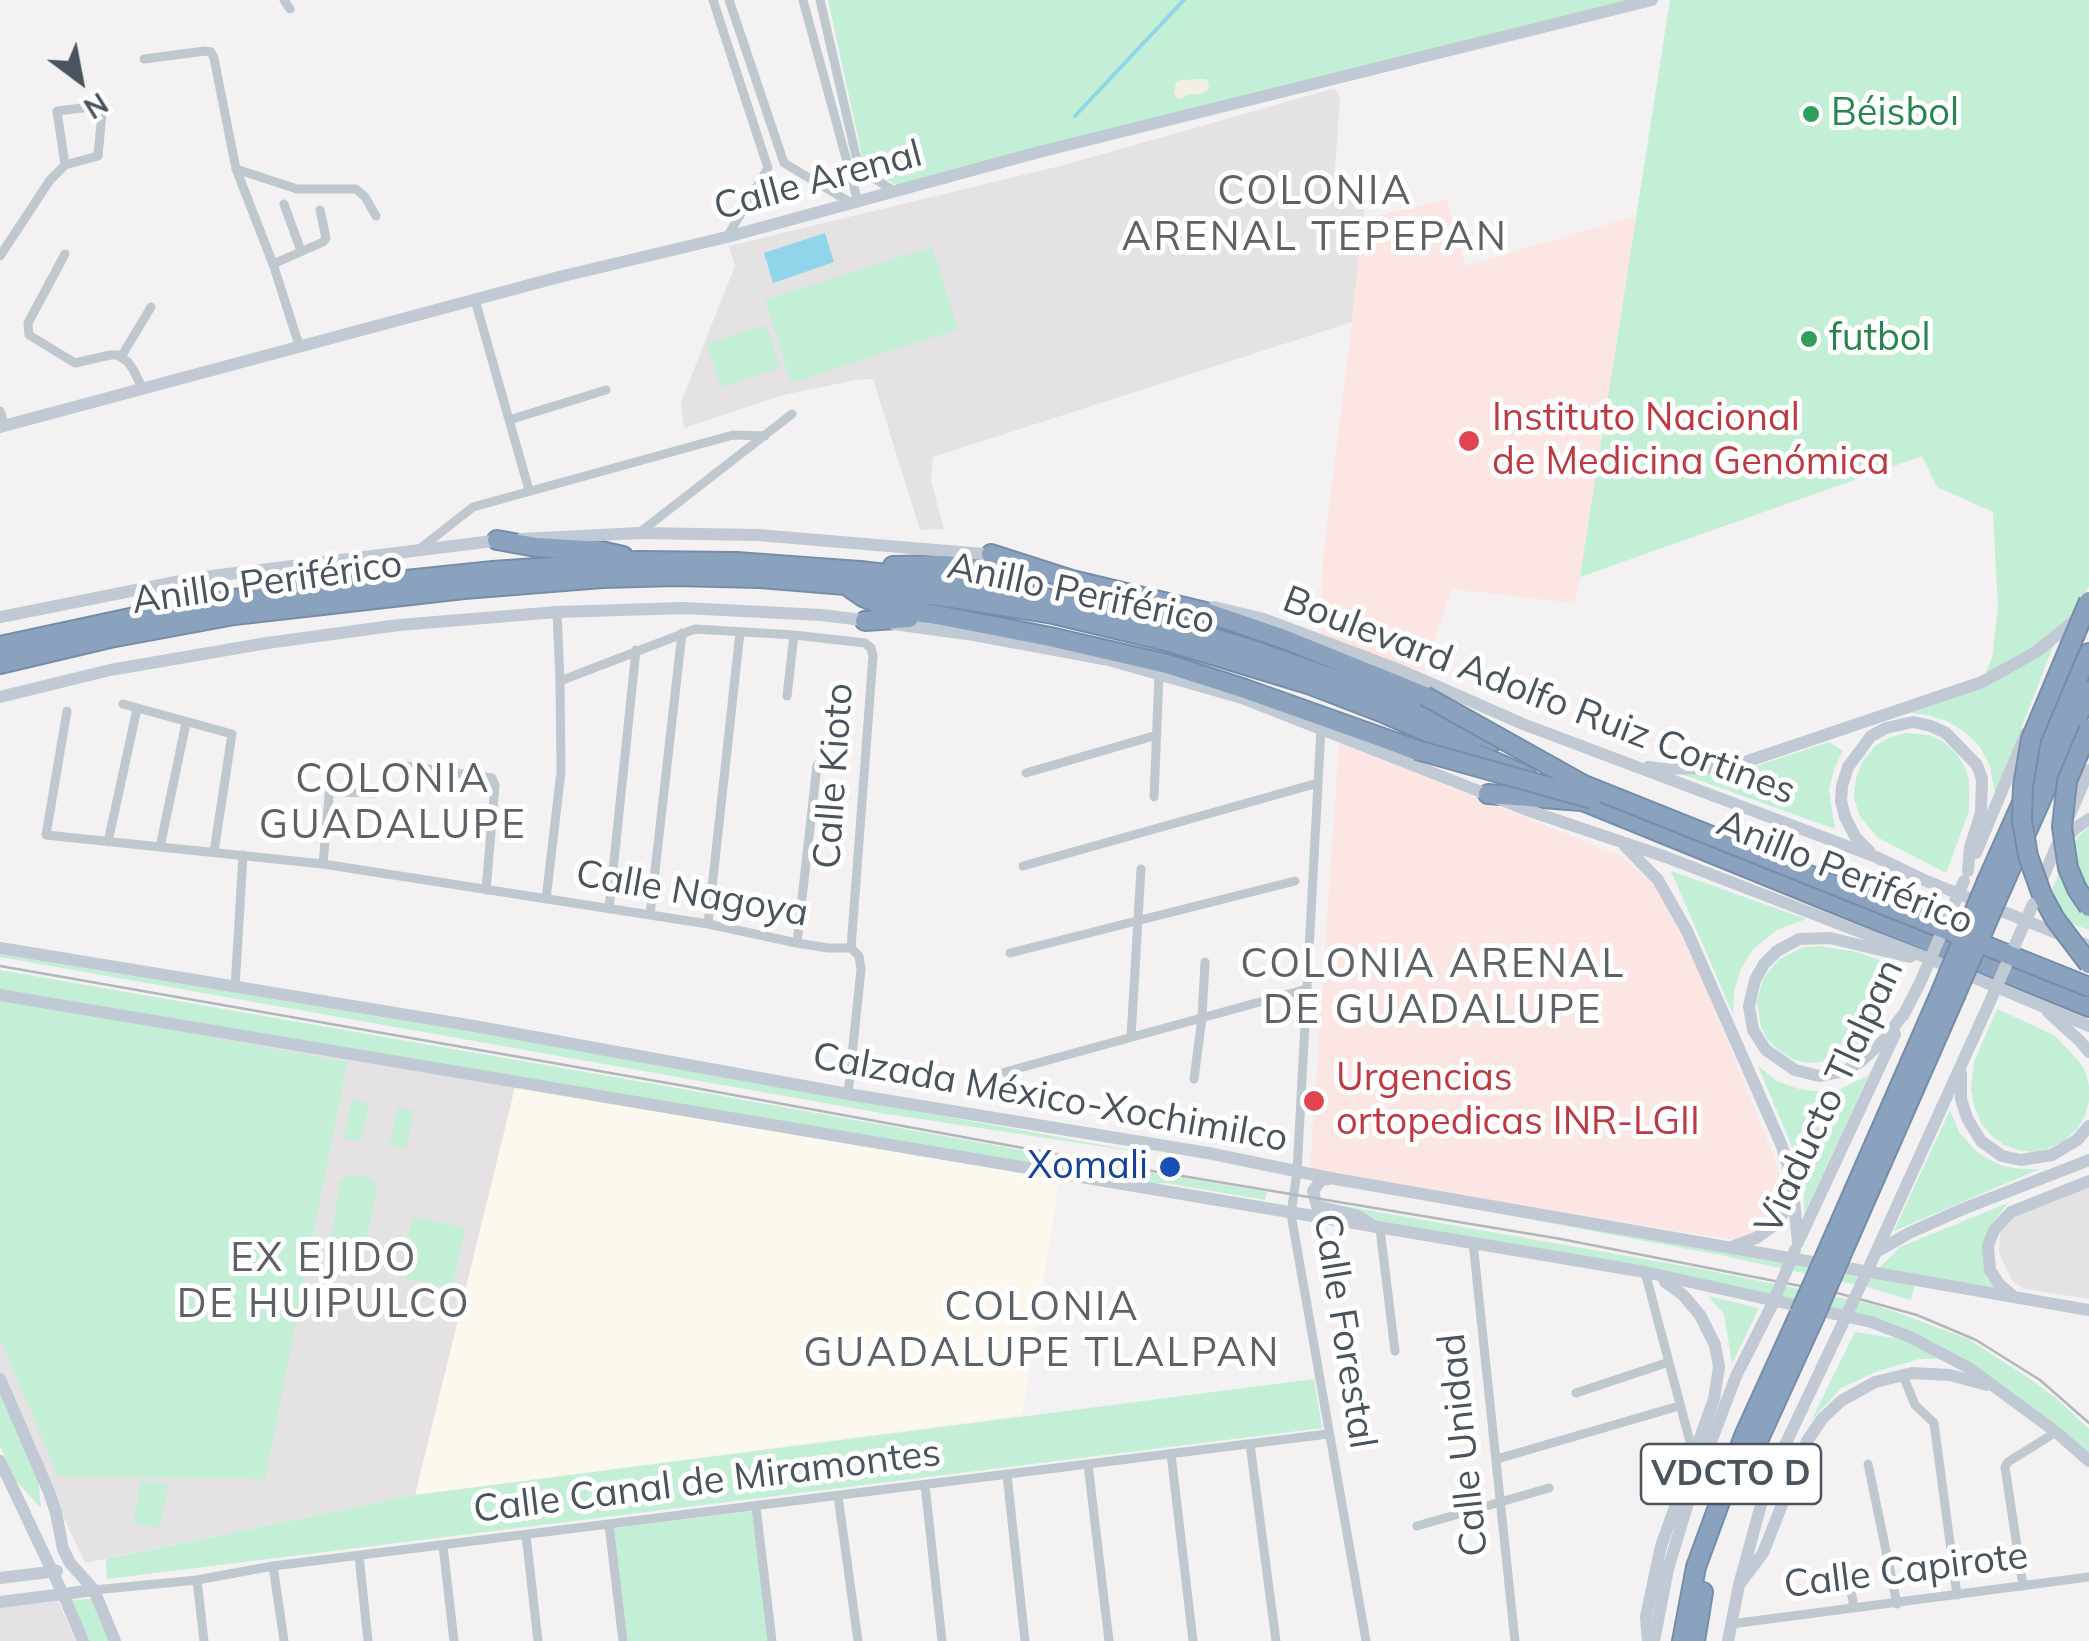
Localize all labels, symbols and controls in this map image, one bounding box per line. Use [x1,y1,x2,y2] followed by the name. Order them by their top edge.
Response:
[30,30,130,130] north arrow
[78,85,114,126] text: N
[1831,91,1959,137] place label: Béisbol
[1800,103,1822,125] marker: Béisbol
[709,131,927,231] street label: Calle Arenal
[1122,168,1508,262] district label: COLONIA ARENAL TEPEPAN
[1829,316,1931,362] place label: futbol
[1798,328,1820,350] marker: futbol
[1492,396,1890,486] place label: Instituto Nacional de Medicina Genómica
[1456,428,1482,454] marker: Instituto Nacional de Medicina Genómica
[129,541,405,625] street label: Anillo Periférico
[943,543,1219,645] street label: Anillo Periférico
[1276,577,1802,815] street label: Boulevard Adolfo Ruiz Cortines
[805,681,863,871] street label: Calle Kioto
[259,756,527,850] district label: COLONIA GUADALUPE
[1710,801,1980,945] street label: Anillo Periférico
[572,851,812,937] street label: Calle Nagoya
[1240,941,1626,1035] district label: COLONIA ARENAL DE GUADALUPE
[1746,952,1914,1242] street label: Viaducto Tlalpan
[809,1034,1291,1162] street label: Calzada México-Xochimilco
[1336,1056,1700,1146] place label: Urgencias ortopedicas INR-LGII
[1301,1088,1327,1114] marker: Urgencias ortopedicas INR-LGII
[1028,1144,1148,1190] place label: Xomali
[1157,1154,1183,1180] marker: Xomali
[1303,1210,1385,1452] street label: Calle Forestal
[177,1235,471,1329] district label: EX EJIDO DE HUIPULCO
[803,1284,1281,1378] district label: COLONIA GUADALUPE TLALPAN
[1430,1331,1498,1559] street label: Calle Unidad
[471,1431,943,1533] street label: Calle Canal de Miramontes
[1641,1444,1821,1504] road number: VDCTO D
[1781,1533,2031,1609] street label: Calle Capirote

